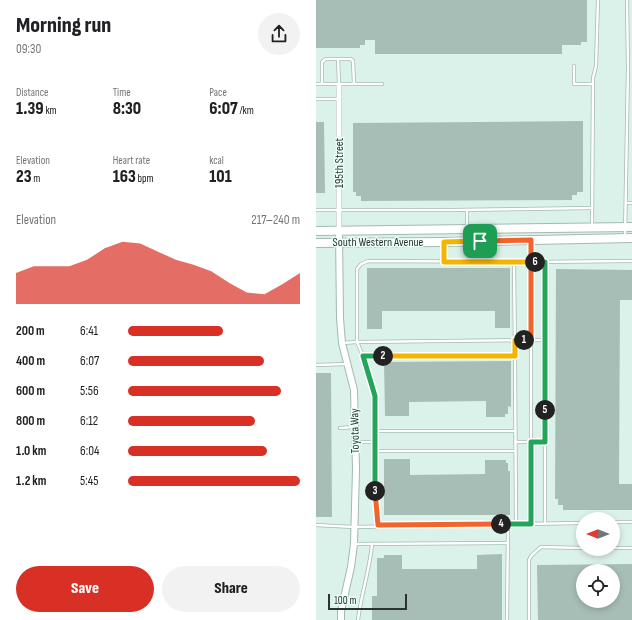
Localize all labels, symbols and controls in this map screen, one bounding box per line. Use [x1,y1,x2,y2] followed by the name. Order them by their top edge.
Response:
[16,12,111,39] text: Morning run
[258,13,300,55] button: share
[16,41,41,57] text: 09:30
[16,86,48,99] text: Distance
[113,86,131,99] text: Time
[209,86,227,99] text: Pace
[16,99,44,119] text: 1.39
[113,99,141,119] text: 8:30
[209,99,238,119] text: 6:07
[44,104,57,117] text: km
[238,104,254,117] text: /km
[332,137,347,188] street label: 195th Street
[16,154,50,167] text: Elevation
[113,154,150,167] text: Heart rate
[209,154,224,167] text: kcal
[16,167,32,187] text: 23
[113,167,136,187] text: 163
[209,167,232,187] text: 101
[32,172,40,185] text: m
[136,172,154,185] text: bpm
[16,212,56,228] text: Elevation
[251,212,300,228] text: 217–240 m
[463,224,497,258] pin
[469,230,491,252] icon: arrive
[333,235,424,250] street label: South Western Avenue
[525,252,545,272] pin: 6
[532,255,538,268] text: 6
[16,323,45,339] text: 200 m
[80,323,98,339] text: 6:41
[514,330,534,350] pin: 1
[522,333,526,346] text: 1
[373,346,393,366] pin: 2
[381,349,385,362] text: 2
[16,353,45,369] text: 400 m
[80,353,99,369] text: 6:07
[16,383,45,399] text: 600 m
[80,383,99,399] text: 5:56
[535,400,555,420] pin: 5
[543,403,547,416] text: 5
[347,408,363,454] street label: Toyota Way
[16,413,45,429] text: 800 m
[80,413,98,429] text: 6:12
[16,443,46,459] text: 1.0 km
[80,443,99,459] text: 6:04
[16,473,46,489] text: 1.2 km
[80,473,98,489] text: 5:45
[365,481,385,501] pin: 3
[373,484,377,497] text: 3
[576,512,620,556] north arrow
[576,512,620,608] map controls
[491,514,511,534] pin: 4
[498,517,504,530] text: 4
[576,564,620,608] button: locate
[16,566,154,612] button: Save
[162,566,300,612] button: Share
[328,592,407,611] scale bar
[334,594,356,607] text: 100 m

